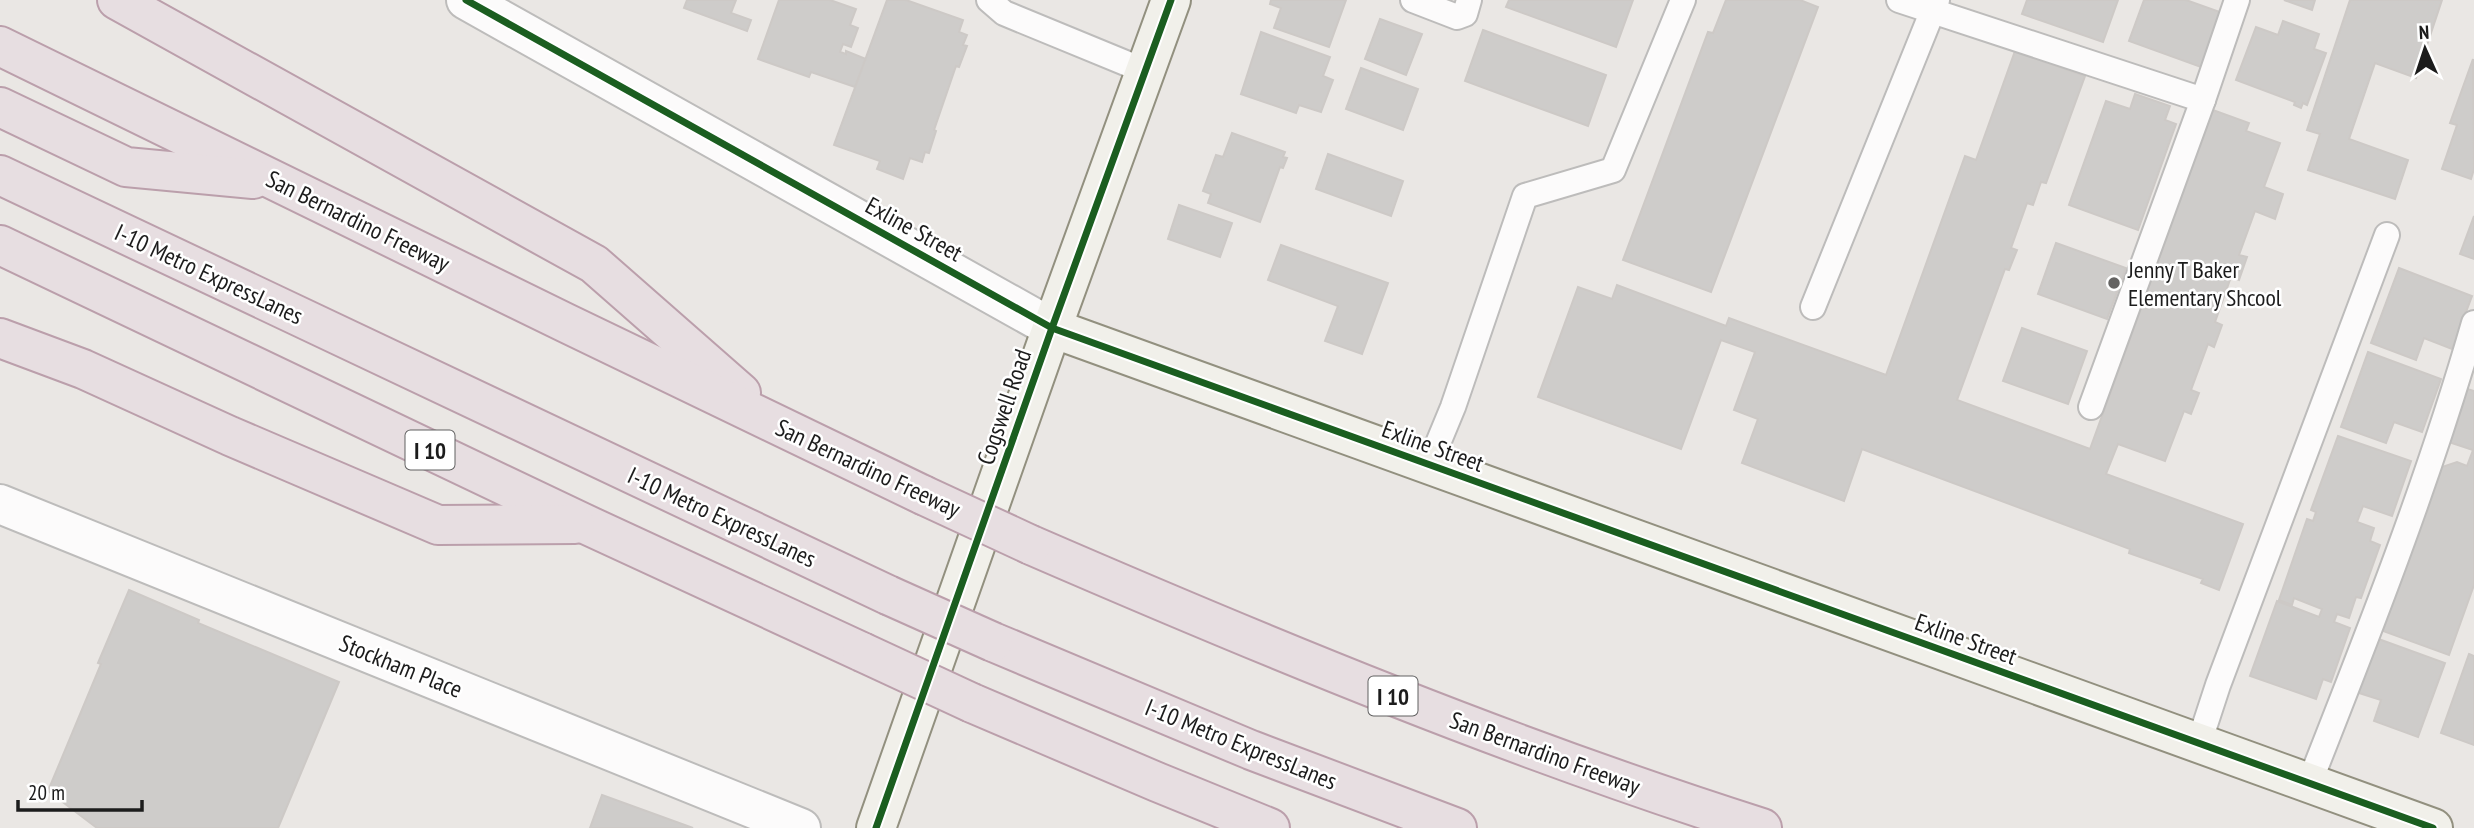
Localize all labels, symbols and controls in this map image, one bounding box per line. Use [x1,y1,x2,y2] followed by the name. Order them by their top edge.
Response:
[2390,14,2460,84] north arrow
[2418,20,2430,44] text: N
[261,163,455,279] street label: San Bernardino Freeway
[860,190,968,268] street label: Exline Street
[110,217,308,331] street label: I-10 Metro ExpressLanes
[2127,254,2282,313] place label: Jenny T Baker Elementary Shcool
[2106,275,2122,291] marker: Jenny T Baker Elementary Shcool
[970,345,1038,469] street label: Cogswell Road
[771,412,965,524] street label: San Bernardino Freeway
[1378,413,1489,479] street label: Exline Street
[406,431,454,470] road number: I 10
[623,460,821,574] street label: I-10 Metro ExpressLanes
[1911,606,2022,672] street label: Exline Street
[335,627,467,705] street label: Stockham Place
[1368,676,1418,716] road number: I 10
[1141,691,1341,797] street label: I-10 Metro ExpressLanes
[1446,704,1644,802] street label: San Bernardino Freeway
[18,768,142,812] scale bar
[28,779,65,806] text: 20 m

